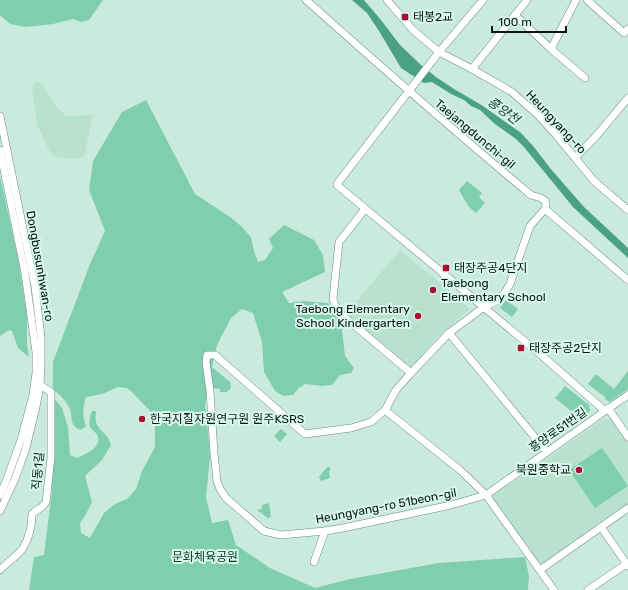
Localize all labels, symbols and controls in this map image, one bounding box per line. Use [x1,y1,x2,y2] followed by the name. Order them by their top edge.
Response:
[492,8,566,34] scale bar
[413,10,453,24] place label: 태봉2교
[400,12,410,22] marker: 태봉2교
[498,15,532,29] text: 100 m
[523,87,589,157] street label: Heungyang-ro
[485,94,523,128] water label: 흥양천
[432,96,518,172] street label: Taejangdunchi-gil
[23,209,57,323] street label: Dongbusunhwan-ro
[454,261,528,275] place label: 태장주공4단지
[441,263,451,273] marker: 태장주공4단지
[441,276,546,304] place label: Taebong Elementary School
[428,285,438,295] marker: Taebong Elementary School
[295,302,410,330] place label: Taebong Elementary School Kindergarten
[413,311,423,321] marker: Taebong Elementary School Kindergarten
[529,341,602,355] place label: 태장주공2단지
[516,343,526,353] marker: 태장주공2단지
[526,405,590,455] street label: 흥양로51번길
[150,412,304,426] place label: 한국지질자원연구원 원주KSRS
[137,414,147,424] marker: 한국지질자원연구원 원주KSRS
[29,451,47,491] street label: 직동1길
[516,463,571,477] place label: 북원중학교
[574,465,584,475] marker: 북원중학교
[314,485,458,527] street label: Heungyang-ro 51beon-gil
[172,550,238,564] park label: 문화체육공원

